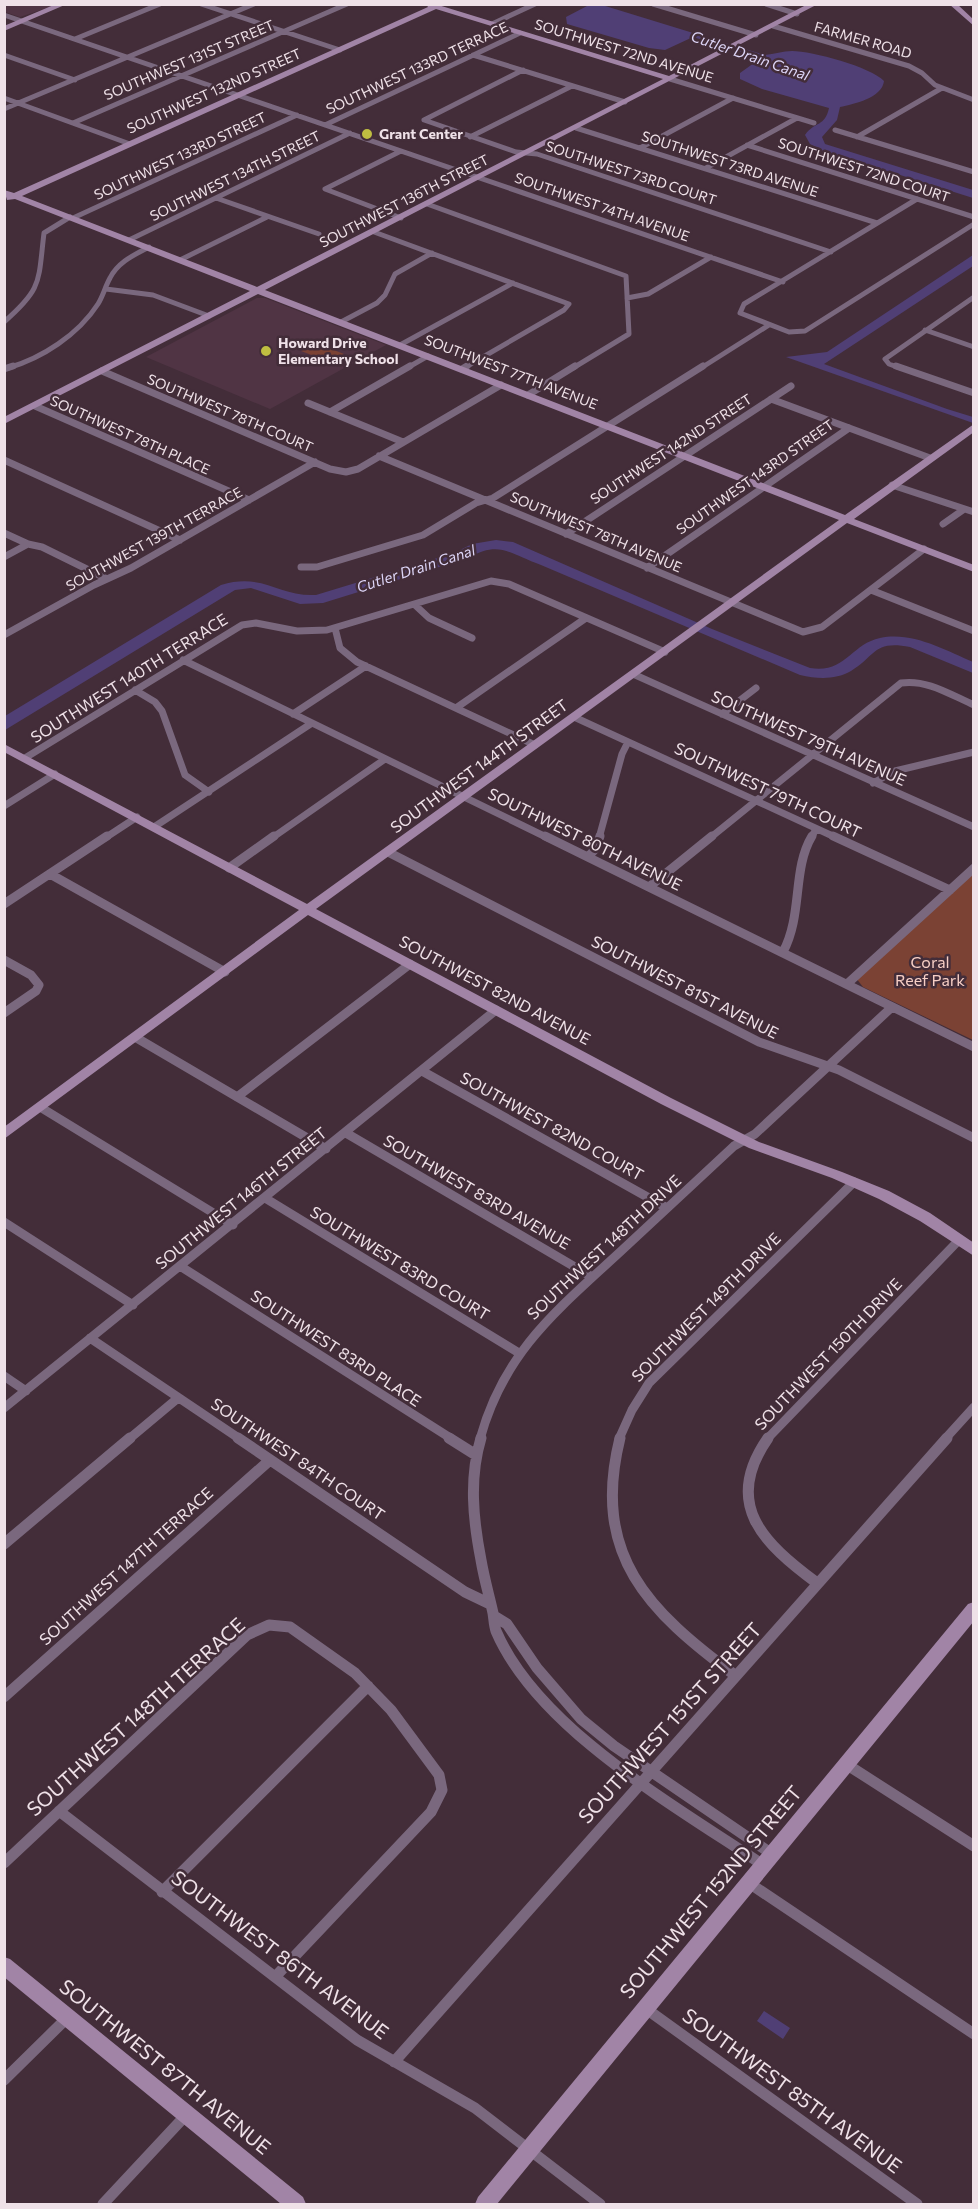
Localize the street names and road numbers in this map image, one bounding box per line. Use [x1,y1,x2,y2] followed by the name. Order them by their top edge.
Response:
[533,15,716,86] street label: SOUTHWEST 72ND AVENUE
[101,16,276,103] street label: SOUTHWEST 131ST STREET
[323,18,511,117] street label: SOUTHWEST 133RD TERRACE
[813,18,914,62] street label: FARMER ROAD
[124,44,304,137] street label: SOUTHWEST 132ND STREET
[91,108,269,203] street label: SOUTHWEST 133RD STREET
[147,127,323,224] street label: SOUTHWEST 134TH STREET
[640,127,821,200] street label: SOUTHWEST 73RD AVENUE
[776,134,952,205] street label: SOUTHWEST 72ND COURT
[544,137,719,208] street label: SOUTHWEST 73RD COURT
[316,150,491,251] street label: SOUTHWEST 136TH STREET
[513,169,692,244] street label: SOUTHWEST 74TH AVENUE
[422,331,600,412] street label: SOUTHWEST 77TH AVENUE
[145,370,316,455] street label: SOUTHWEST 78TH COURT
[587,390,755,507] street label: SOUTHWEST 142ND STREET
[48,392,213,478] street label: SOUTHWEST 78TH PLACE
[673,416,837,538] street label: SOUTHWEST 143RD STREET
[63,483,245,594] street label: SOUTHWEST 139TH TERRACE
[508,488,685,575] street label: SOUTHWEST 78TH AVENUE
[27,609,231,746] street label: SOUTHWEST 140TH TERRACE
[709,686,910,789] street label: SOUTHWEST 79TH AVENUE
[386,695,571,836] street label: SOUTHWEST 144TH STREET
[672,738,865,841] street label: SOUTHWEST 79TH COURT
[485,783,685,894] street label: SOUTHWEST 80TH AVENUE
[396,931,594,1048] street label: SOUTHWEST 82ND AVENUE
[589,931,782,1042] street label: SOUTHWEST 81ST AVENUE
[457,1067,647,1184] street label: SOUTHWEST 82ND COURT
[151,1123,330,1273] street label: SOUTHWEST 146TH STREET
[380,1130,574,1253] street label: SOUTHWEST 83RD AVENUE
[523,1170,684,1323] street label: SOUTHWEST 148TH DRIVE
[307,1202,493,1324] street label: SOUTHWEST 83RD COURT
[627,1228,784,1385] street label: SOUTHWEST 149TH DRIVE
[750,1274,905,1433] street label: SOUTHWEST 150TH DRIVE
[248,1285,425,1410] street label: SOUTHWEST 83RD PLACE
[208,1393,389,1524] street label: SOUTHWEST 84TH COURT
[35,1483,216,1649] street label: SOUTHWEST 147TH TERRACE
[21,1612,249,1820] street label: SOUTHWEST 148TH TERRACE
[573,1617,766,1828] street label: SOUTHWEST 151ST STREET
[614,1780,806,2002] street label: SOUTHWEST 152ND STREET
[167,1865,394,2044] street label: SOUTHWEST 86TH AVENUE
[55,1974,276,2159] street label: SOUTHWEST 87TH AVENUE
[678,2003,907,2178] street label: SOUTHWEST 85TH AVENUE

